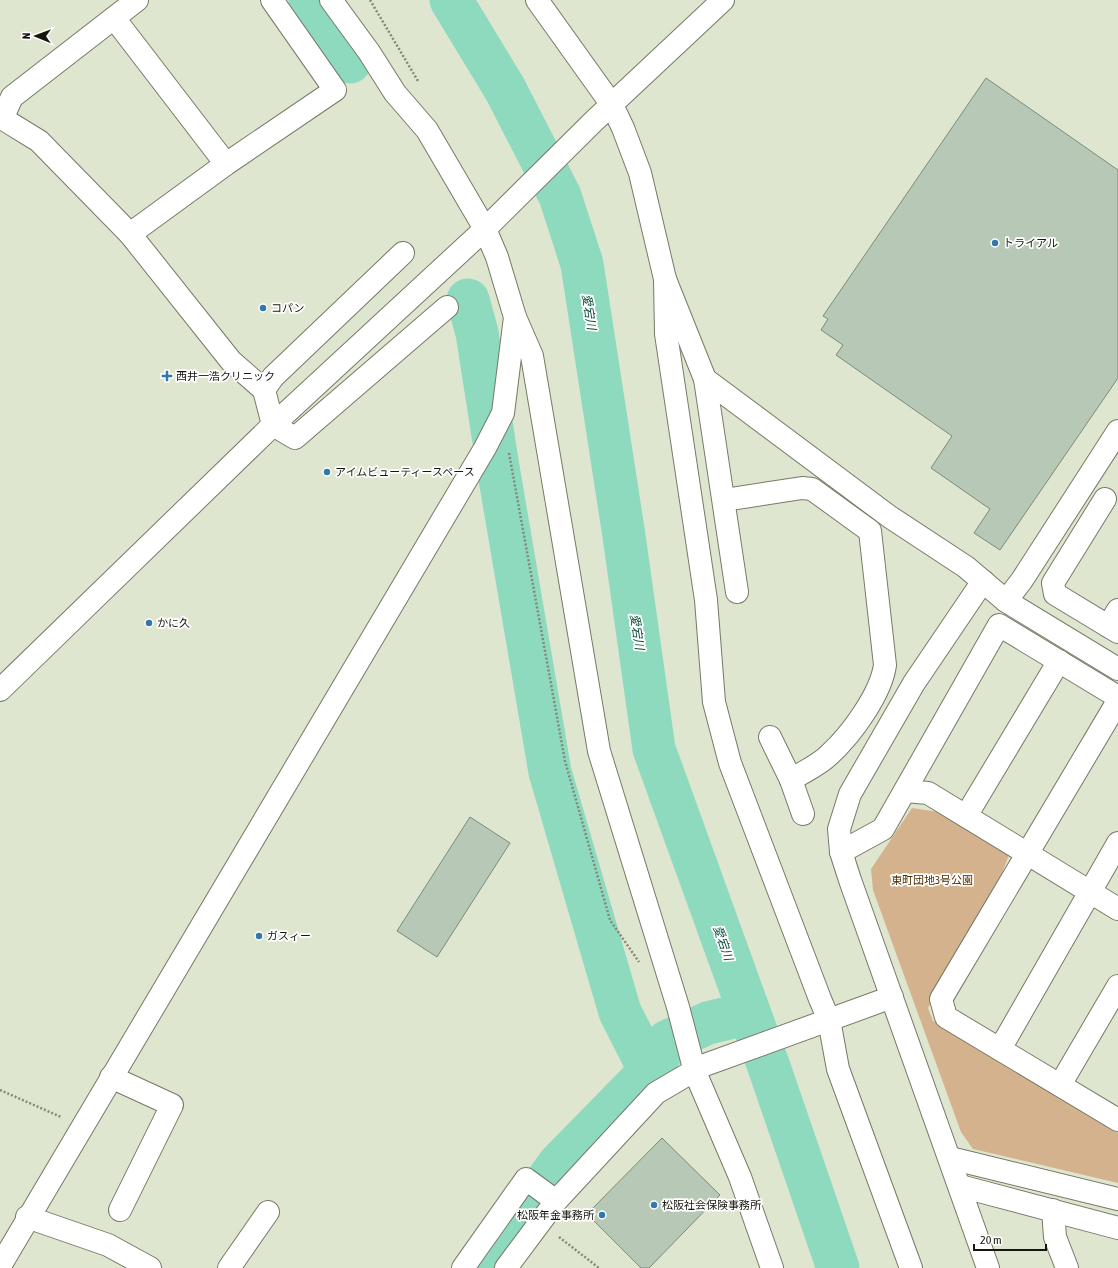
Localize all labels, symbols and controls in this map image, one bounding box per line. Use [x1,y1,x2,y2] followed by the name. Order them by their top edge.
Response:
[16,16,56,56] north arrow
[20,32,32,39] text: N
[1003,237,1058,249] place label: トライアル
[990,238,1000,248] marker: トライアル
[579,293,599,333] water label: 愛宕川
[271,302,305,314] place label: コパン
[258,303,268,313] marker: コパン
[161,370,173,382] marker: 西井一浩クリニック
[176,370,275,382] place label: 西井一浩クリニック
[335,466,475,478] place label: アイムビューティースペース
[322,467,332,477] marker: アイムビューティースペース
[627,613,647,653] water label: 愛宕川
[157,617,190,629] place label: かに久
[144,618,154,628] marker: かに久
[891,874,973,886] park label: 東町団地3号公園
[711,924,736,964] water label: 愛宕川
[267,930,311,942] place label: ガスィー
[254,931,264,941] marker: ガスィー
[662,1199,762,1211] place label: 松阪社会保険事務所
[649,1200,659,1210] marker: 松阪社会保険事務所
[517,1209,595,1221] place label: 松阪年金事務所
[597,1210,607,1220] marker: 松阪年金事務所
[974,1226,1046,1252] scale bar
[980,1233,1002,1247] text: 20 m

